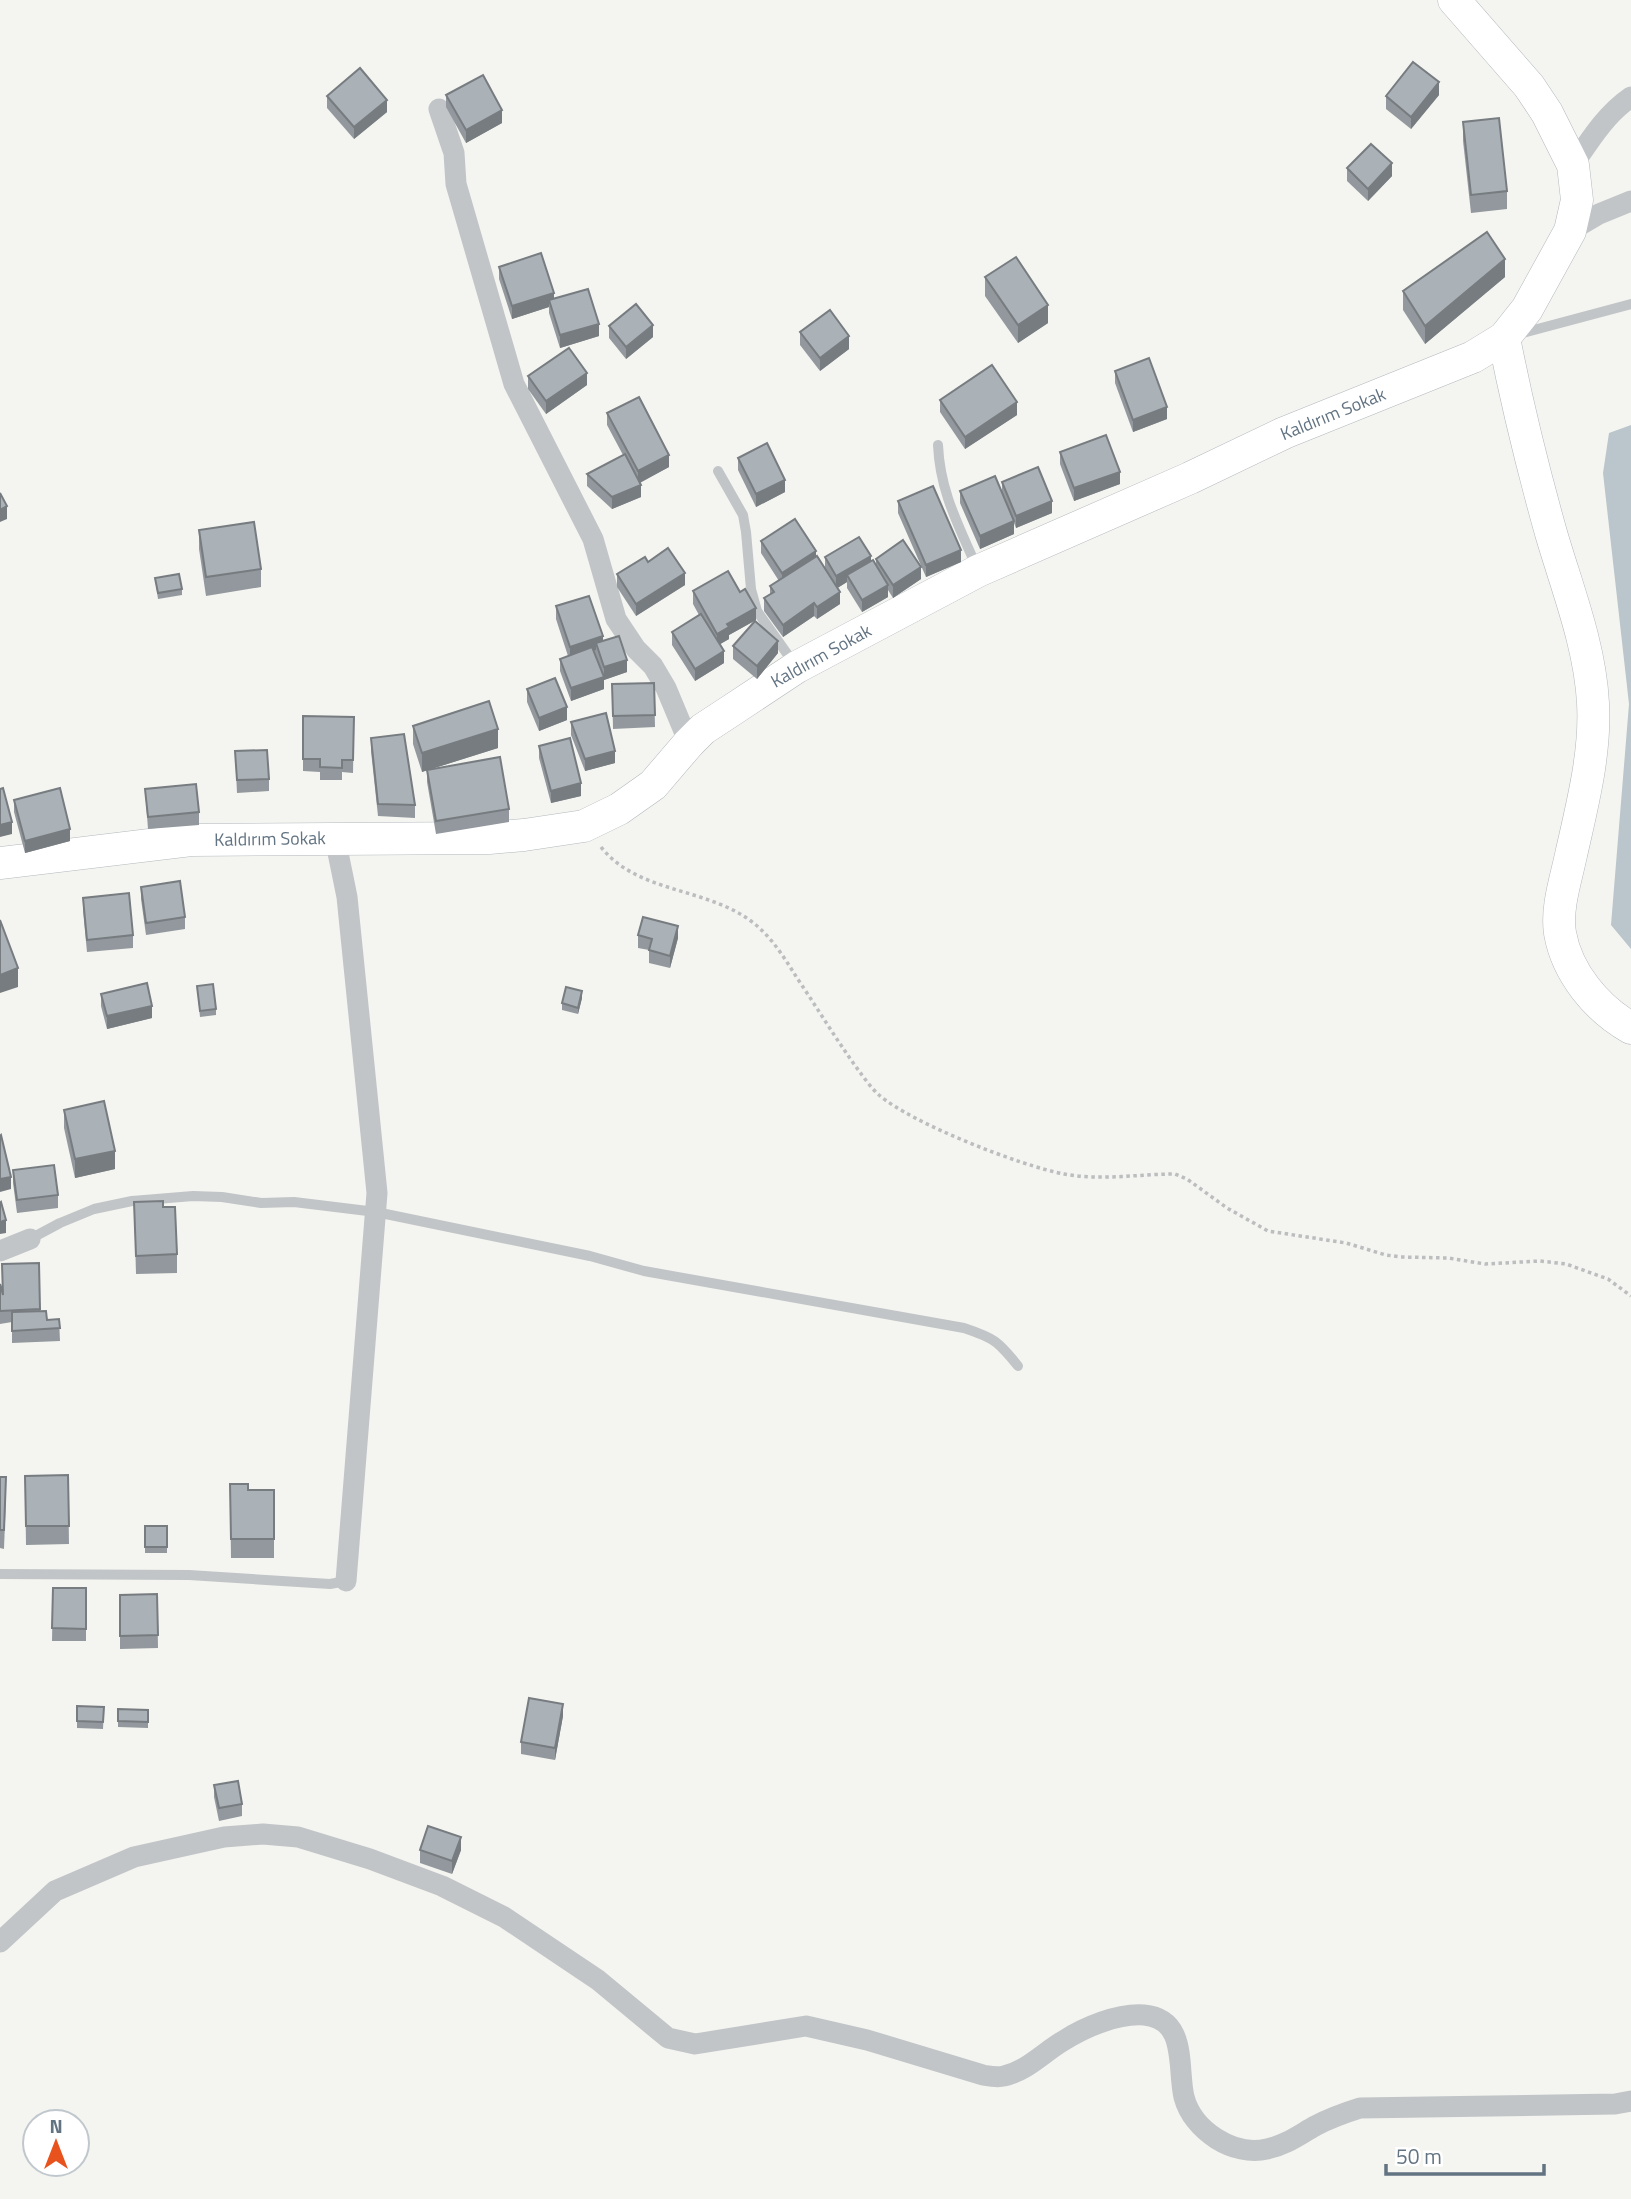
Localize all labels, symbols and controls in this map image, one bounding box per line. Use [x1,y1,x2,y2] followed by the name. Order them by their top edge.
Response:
[1276,380,1390,447] street label: Kaldırım Sokak
[765,617,876,694] street label: Kaldırım Sokak
[214,824,326,853] street label: Kaldırım Sokak
[21,2108,91,2178] north arrow
[49,2111,63,2140] text: N
[1386,2132,1544,2176] scale bar
[1396,2140,1442,2172] text: 50 m

